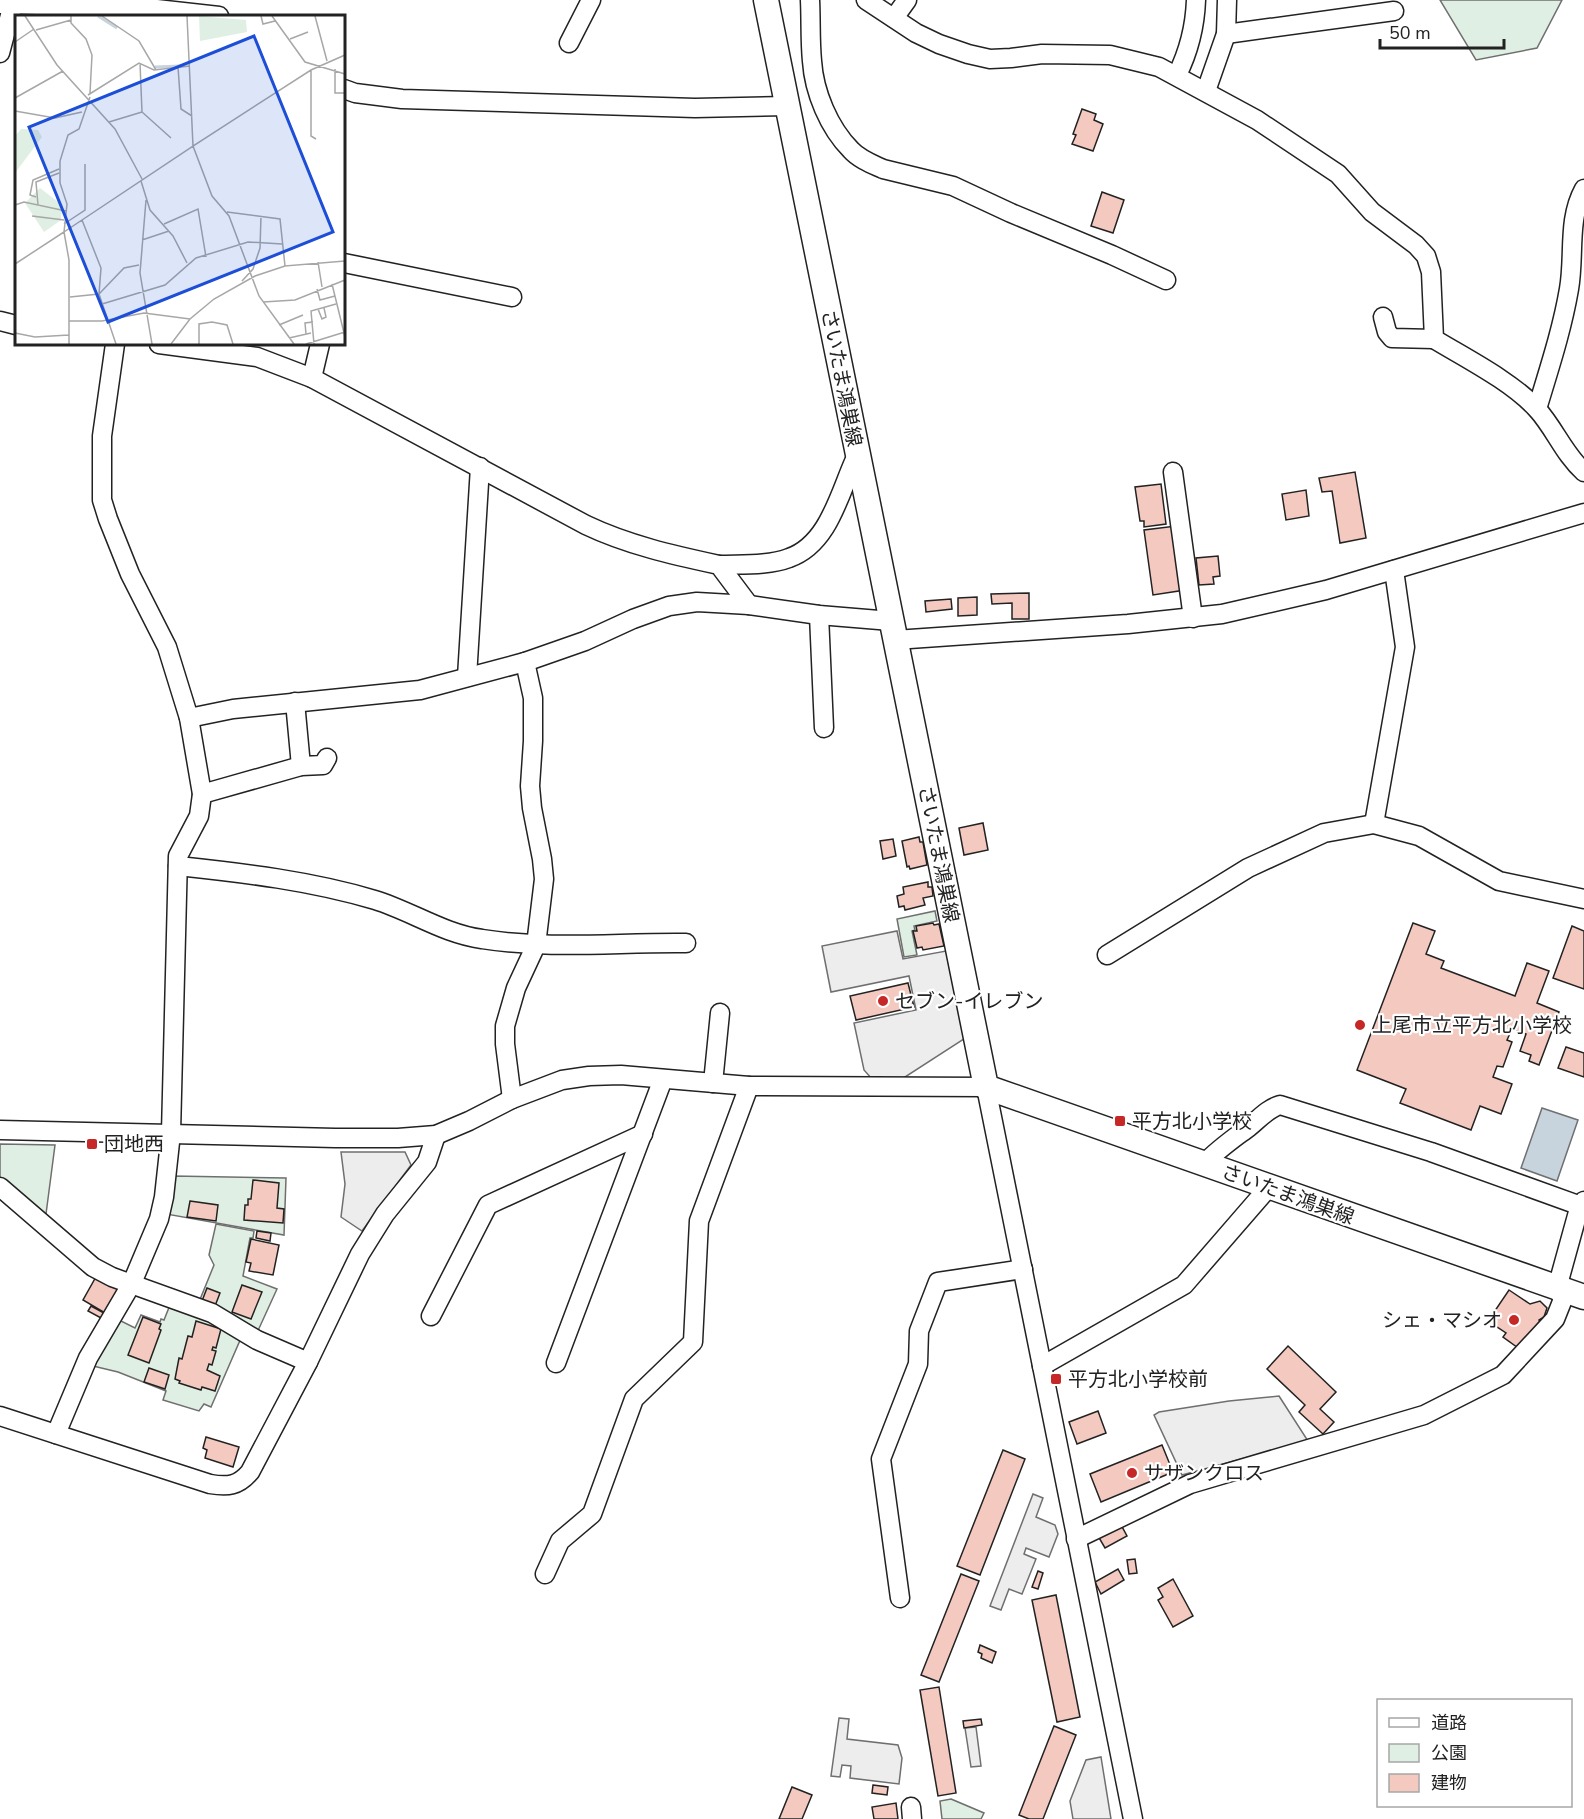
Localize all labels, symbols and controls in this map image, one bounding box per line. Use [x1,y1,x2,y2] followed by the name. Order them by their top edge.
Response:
[1380,12,1504,50] scale bar
[15,15,345,345] inset map
[1389,21,1431,45] text: 50 m
[815,307,868,449] street label: さいたま鴻巣線
[912,783,965,925] street label: さいたま鴻巣線
[895,988,1043,1015] place label: セブン-イレブン
[876,994,890,1008] marker: セブン-イレブン
[1372,1012,1572,1039] place label: 上尾市立平方北小学校
[1353,1018,1367,1032] marker: 上尾市立平方北小学校
[1132,1108,1252,1135] place label: 平方北小学校
[1113,1114,1127,1128] marker: 平方北小学校
[104,1131,164,1158] place label: 団地西
[85,1137,99,1151] marker: 団地西
[1218,1158,1358,1231] street label: さいたま鴻巣線
[1382,1307,1502,1334] place label: シェ・マシオ
[1507,1313,1521,1327] marker: シェ・マシオ
[1068,1366,1208,1393] place label: 平方北小学校前
[1049,1372,1063,1386] marker: 平方北小学校前
[1144,1460,1264,1487] place label: サザンクロス
[1125,1466,1139,1480] marker: サザンクロス
[1377,1699,1572,1807] legend
[1431,1711,1467,1735] text: 道路
[1431,1741,1467,1765] text: 公園
[1431,1771,1467,1795] text: 建物

